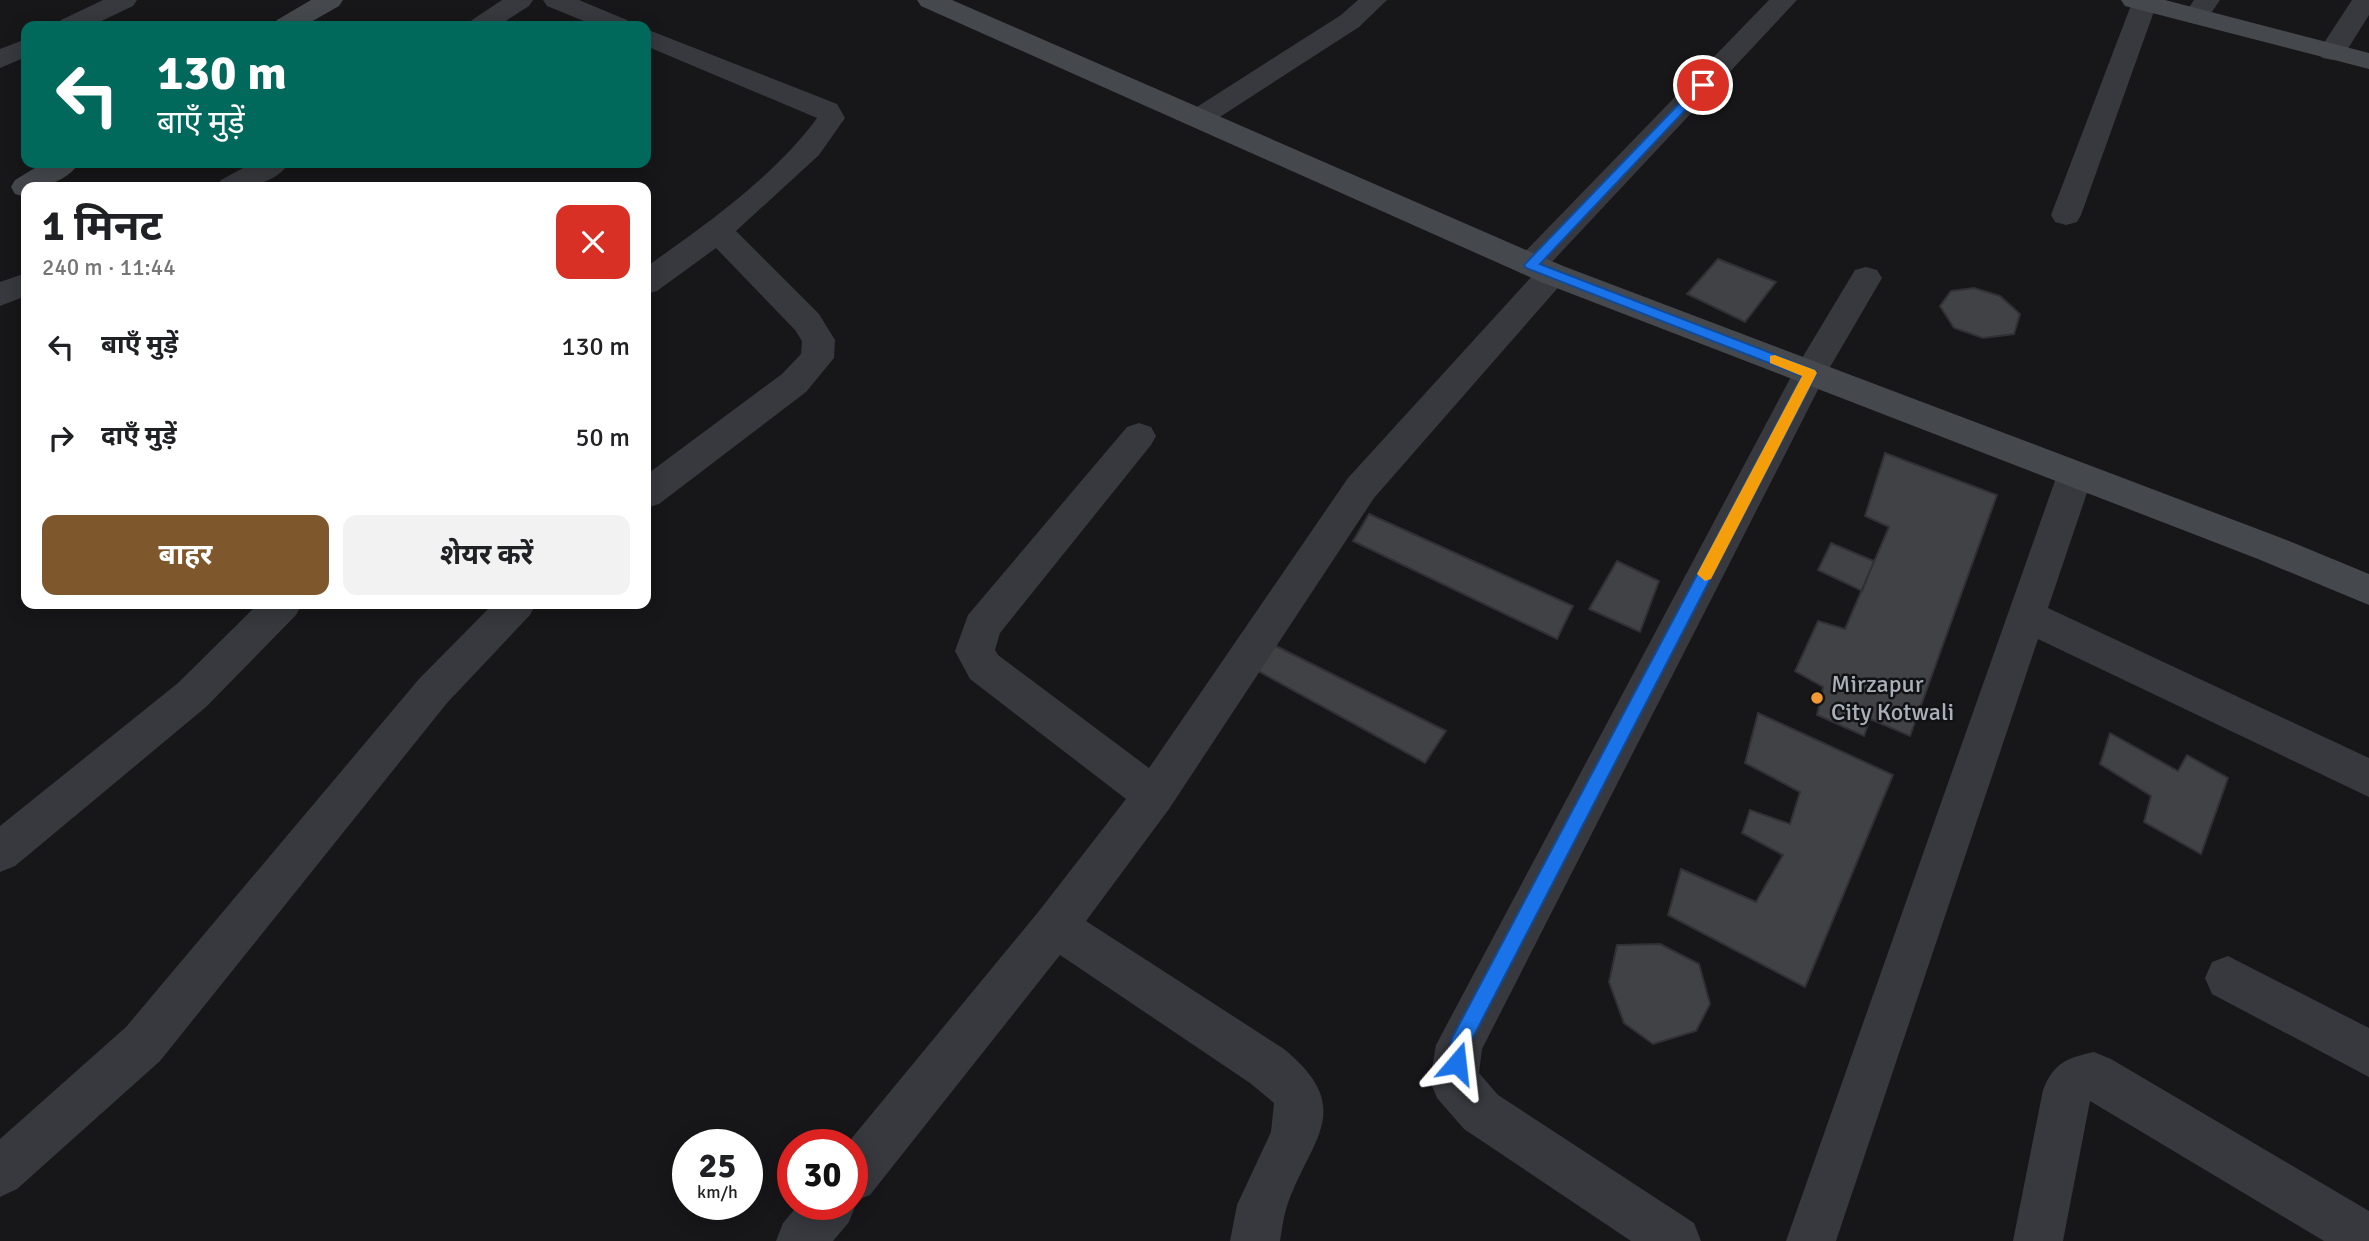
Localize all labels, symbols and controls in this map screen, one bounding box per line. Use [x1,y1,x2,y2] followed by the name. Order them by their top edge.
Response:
[157,43,287,103] text: 130 m
[42,49,133,140] icon: left
[1673,55,1733,115] pin
[1684,66,1722,104] icon: arrive
[157,103,245,142] text: बाएँ मुड़ें
[42,201,162,252] text: 1 मिनट
[556,205,630,279] button: close
[42,253,176,282] text: 240 m · 11:44
[42,328,80,366] icon: left
[101,329,178,361] text: बाएँ मुड़ें
[561,331,630,363] text: 130 m
[42,419,80,457] icon: right
[101,420,177,452] text: दाएँ मुड़ें
[575,422,630,454] text: 50 m
[42,515,329,595] button: बाहर
[343,515,630,595] button: शेयर करें
[1831,669,1954,727] place label: Mirzapur City Kotwali
[1809,690,1825,706] marker: Mirzapur City Kotwali
[1420,1026,1494,1100] position arrow
[777,1129,868,1220] speed limit sign: 30
[699,1144,736,1187] text: 25
[697,1181,738,1203] text: km/h

